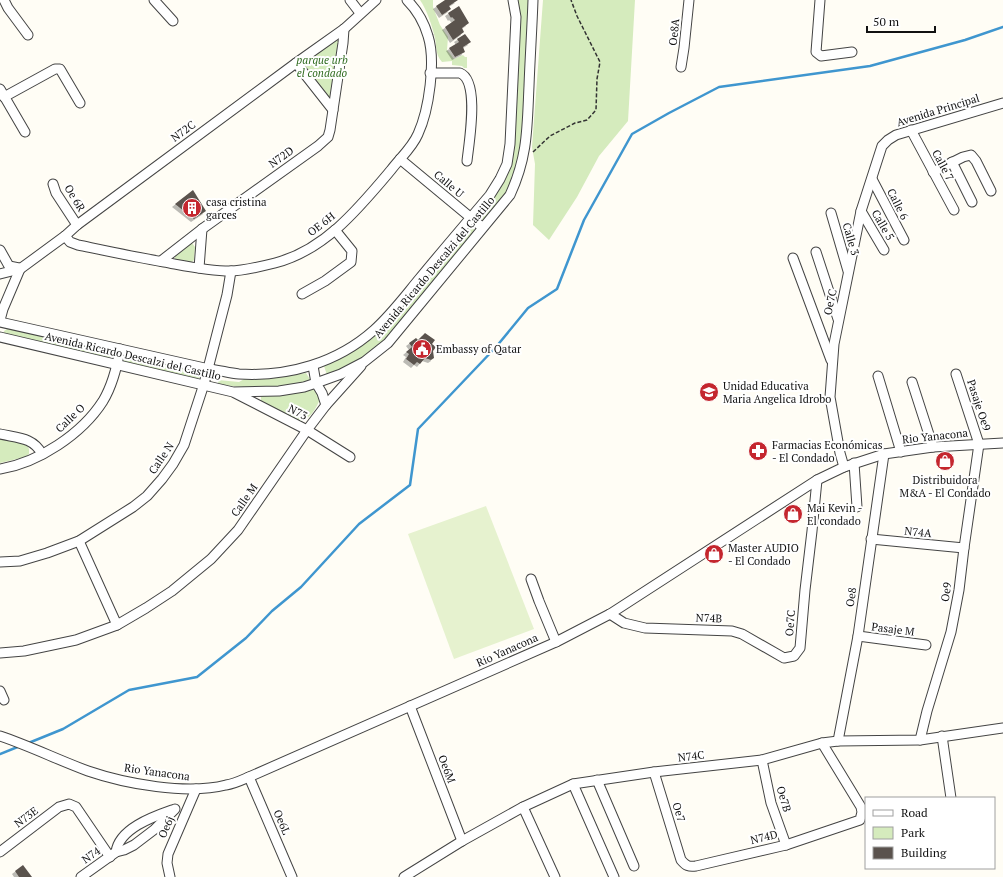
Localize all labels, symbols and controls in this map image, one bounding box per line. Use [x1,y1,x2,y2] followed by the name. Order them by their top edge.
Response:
[867,8,935,34] scale bar
[873,14,900,29] text: 50 m
[666,17,682,46] street label: Oe8A
[296,53,348,80] park label: parque urb el condado
[895,91,981,129] street label: Avenida Principal
[168,117,198,145] street label: N72C
[266,143,296,171] street label: N72D
[929,147,957,183] street label: Calle 7
[431,167,467,201] street label: Calle U
[61,182,89,214] street label: Oe 6R
[884,186,912,222] street label: Calle 6
[371,193,497,341] street label: Avenida Ricardo Descalzi del Castillo
[206,195,267,222] place label: casa cristina garces
[181,197,203,219] building icon: casa cristina garces
[869,207,897,243] street label: Calle 5
[304,209,338,239] street label: OE 6H
[840,221,862,257] street label: Calle 3
[820,288,840,316] street label: Oe7C
[44,329,222,383] street label: Avenida Ricardo Descalzi del Castillo
[411,338,433,360] public building icon: Embassy of Qatar
[436,342,522,356] place label: Embassy of Qatar
[964,377,994,433] street label: Pasaje Oe9
[723,379,831,406] place label: Unidad Educativa Maria Angelica Idrobo
[698,381,720,403] school or university icon: Unidad Educativa Maria Angelica Idrobo
[52,401,88,435] street label: Calle O
[286,401,310,423] street label: N73
[901,426,969,446] street label: Rio Yanacona
[772,438,883,465] place label: Farmacias Económicas - El Condado
[145,439,177,477] street label: Calle N
[747,440,769,462] pharmacy icon: Farmacias Económicas - El Condado
[934,450,956,472] shop icon: Distribuidora M&A - El Condado
[899,473,991,500] place label: Distribuidora M&A - El Condado
[228,480,261,519] street label: Calle M
[807,501,862,528] place label: Mai Kevin - El condado
[782,503,804,525] shop icon: Mai Kevin - El condado
[904,524,933,540] street label: N74A
[728,541,799,568] place label: Master AUDIO - El Condado
[703,543,725,565] shop icon: Master AUDIO - El Condado
[938,581,954,603] street label: Oe9
[843,586,859,608] street label: Oe8
[782,609,798,637] street label: Oe7C
[695,611,723,625] street label: N74B
[871,619,916,639] street label: Pasaje M
[474,630,540,670] street label: Rio Yanacona
[677,747,705,765] street label: N74C
[435,753,459,786] street label: Oe6M
[123,760,191,784] street label: Rio Yanacona
[774,784,794,814] street label: Oe7B
[865,797,995,869] legend
[669,801,689,824] street label: Oe7
[11,804,41,830] street label: N73E
[901,805,928,820] text: Road
[271,807,293,837] street label: Oe6L
[155,814,177,840] street label: Oe6j
[901,825,926,840] text: Park
[749,827,779,847] street label: N74D
[79,844,103,866] street label: N74
[901,845,947,860] text: Building

